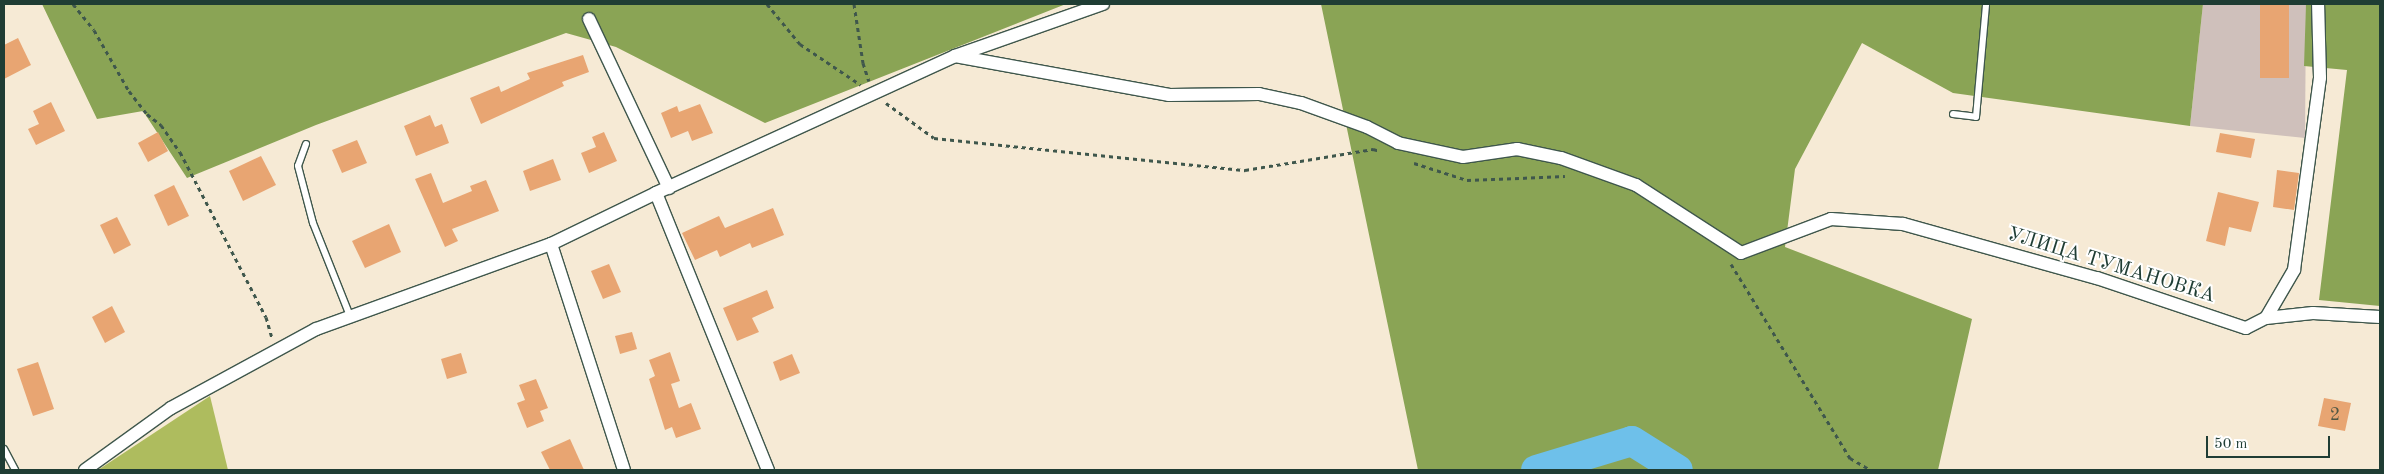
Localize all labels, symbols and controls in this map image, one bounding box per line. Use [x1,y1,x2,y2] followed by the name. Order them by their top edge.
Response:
[2004,223,2218,309] street label: УЛИЦА ТУМАНОВКА
[2330,404,2340,426] house number: 2
[2209,426,2333,458] scale bar
[2214,437,2248,452] text: 50 m

